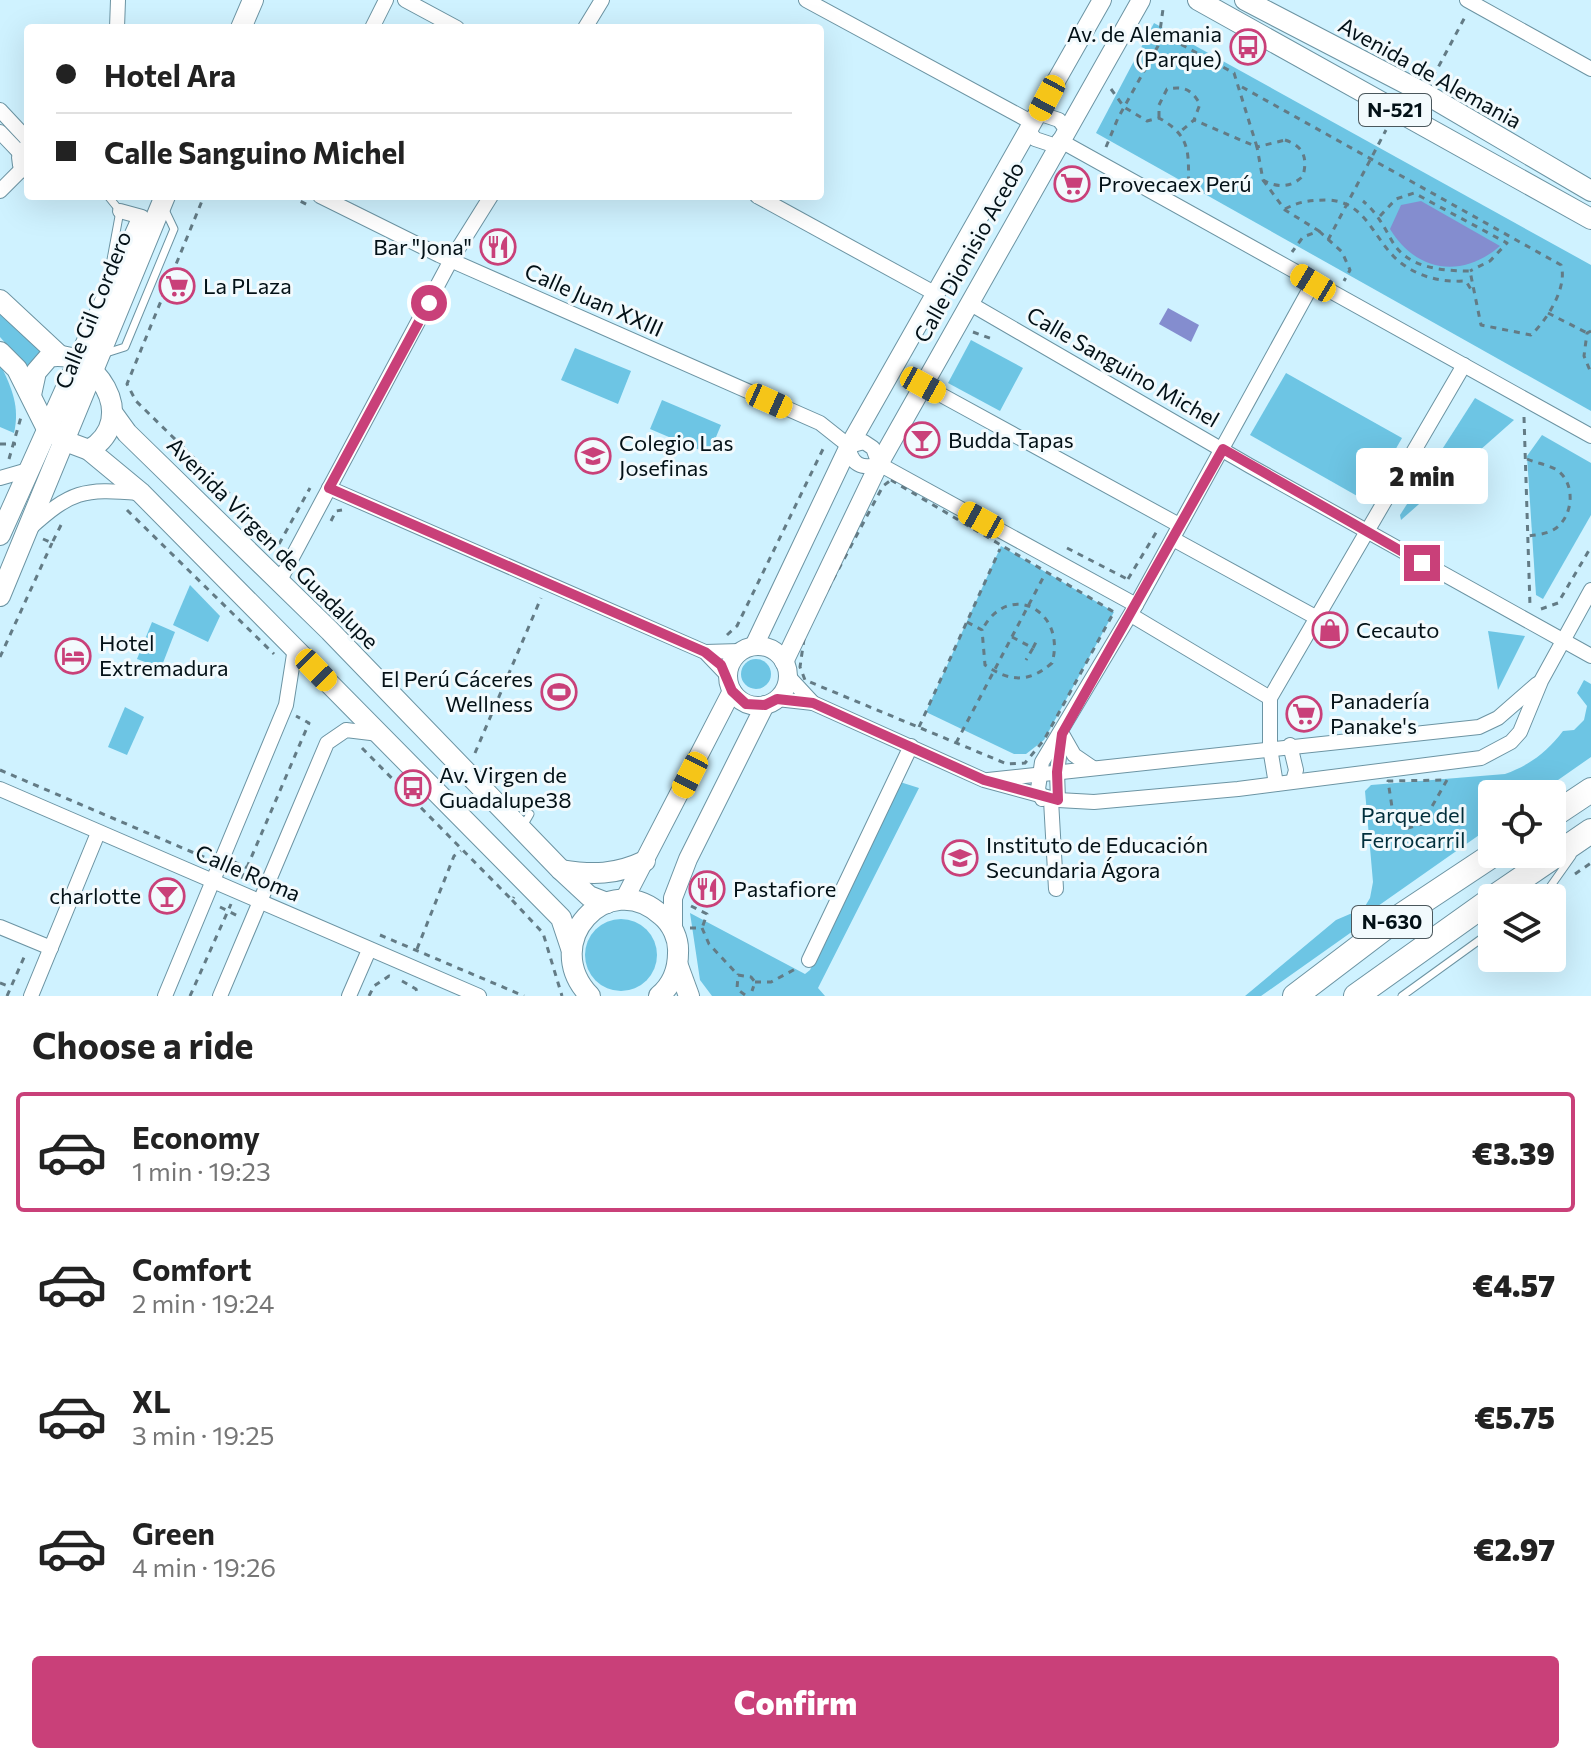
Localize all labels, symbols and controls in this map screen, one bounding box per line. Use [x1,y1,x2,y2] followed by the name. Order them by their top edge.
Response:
[1334,11,1526,134] street label: Avenida de Alemania
[1067,20,1222,72] place label: Av. de Alemania (Parque)
[1229,28,1267,66] bus stop icon: Av. de Alemania (Parque)
[104,56,236,93] text: Hotel Ara
[1025,71,1069,125] car
[1359,94,1431,126] road number: N-521
[104,133,405,170] text: Calle Sanguino Michel
[908,156,1030,347] street label: Calle Dionisio Acedo
[1053,165,1091,203] supermarket icon: Provecaex Perú
[1098,170,1251,197] place label: Provecaex Perú
[49,227,136,393] street label: Calle Gil Cordero
[479,228,517,266] restaurant icon: Bar "Jona"
[373,233,472,260] place label: Bar "Jona"
[521,257,668,342] street label: Calle Juan XXIII
[1286,260,1340,306] car
[158,267,196,305] supermarket icon: La PLaza
[203,272,292,299] place label: La PLaza
[411,285,447,321] route start
[1022,300,1224,433] street label: Calle Sanguino Michel
[896,363,950,407] car
[742,380,796,422] car
[903,421,941,459] bar icon: Budda Tapas
[948,426,1074,453] place label: Budda Tapas
[619,429,733,481] place label: Colegio Las Josefinas
[162,431,385,654] street label: Avenida Virgen de Guadalupe
[574,437,612,475] school or university icon: Colegio Las Josefinas
[1356,447,1488,503] callout: 2 min
[1389,460,1455,491] text: 2 min
[954,498,1008,542] car
[1404,545,1440,581] route end
[1311,611,1349,649] shop icon: Cecauto
[1356,616,1439,643] place label: Cecauto
[99,629,229,681] place label: Hotel Extremadura
[54,637,92,675] hotel icon: Hotel Extremadura
[291,644,341,696] car
[381,665,533,717] place label: El Perú Cáceres Wellness
[540,673,578,711] sports icon: El Perú Cáceres Wellness
[1330,687,1430,739] place label: Panadería Panake's
[1285,695,1323,733] supermarket icon: Panadería Panake's
[668,748,712,802] car
[439,761,572,813] place label: Av. Virgen de Guadalupe38
[394,769,432,807] bus stop icon: Av. Virgen de Guadalupe38
[1478,780,1566,972] map controls
[1478,780,1566,868] button: locate
[1360,801,1466,853] park label: Parque del Ferrocarril
[986,831,1208,883] place label: Instituto de Educación Secundaria Ágora
[192,838,305,907] street label: Calle Roma
[941,839,979,877] school or university icon: Instituto de Educación Secundaria Ágora
[688,870,726,908] restaurant icon: Pastafiore
[733,875,836,902] place label: Pastafiore
[148,877,186,915] bar icon: charlotte
[49,882,141,909] place label: charlotte
[1478,884,1566,972] button: layers
[1352,906,1432,938] road number: N-630
[32,1022,253,1066] text: Choose a ride
[36,1116,108,1188] icon: car
[132,1118,260,1155] text: Economy
[1472,1134,1555,1171] text: €3.39
[132,1155,271,1186] text: 1 min · 19:23
[36,1248,108,1320] icon: car
[132,1250,251,1287] text: Comfort
[1472,1266,1555,1303] text: €4.57
[132,1287,274,1318] text: 2 min · 19:24
[36,1380,108,1452] icon: car
[132,1382,171,1419] text: XL
[1474,1398,1555,1435] text: €5.75
[132,1419,275,1450] text: 3 min · 19:25
[36,1512,108,1584] icon: car
[132,1514,215,1551] text: Green
[1473,1530,1555,1567] text: €2.97
[132,1551,276,1582] text: 4 min · 19:26
[32,1656,1559,1748] button: Confirm

